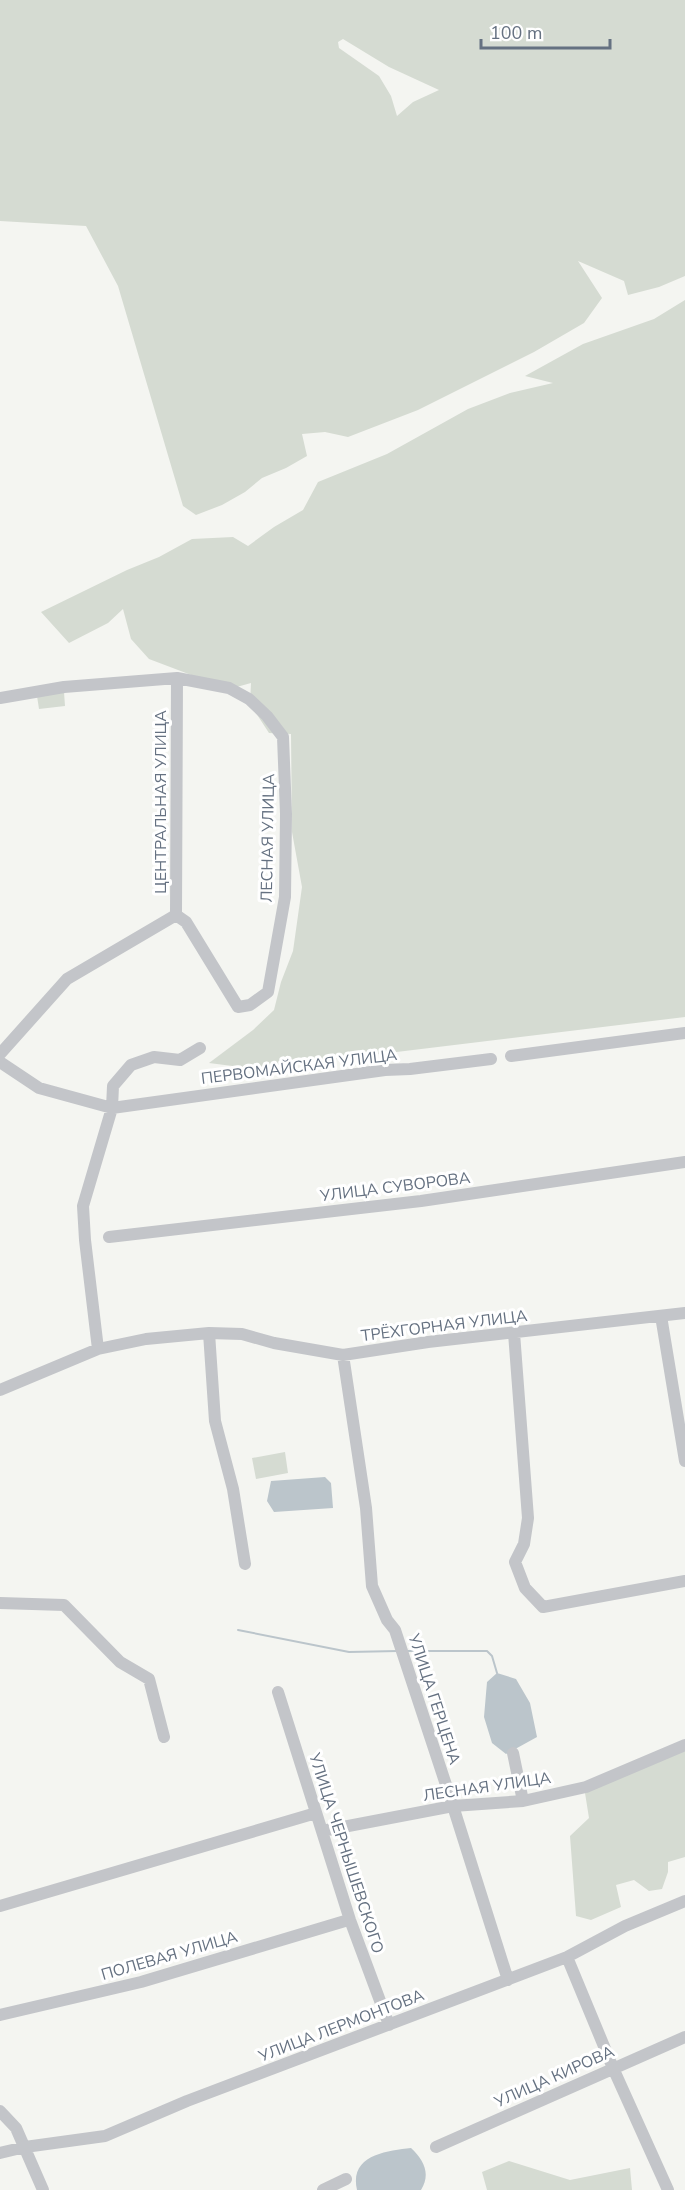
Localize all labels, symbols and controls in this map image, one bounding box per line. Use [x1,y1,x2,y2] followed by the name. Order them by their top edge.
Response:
[481,12,610,50] scale bar
[490,21,542,45] text: 100 m
[150,710,172,894] street label: ЦЕНТРАЛЬНАЯ УЛИЦА
[256,773,280,903] street label: ЛЕСНАЯ УЛИЦА
[200,1044,399,1090] street label: ПЕРВОМАЙСКАЯ УЛИЦА
[318,1167,472,1207] street label: УЛИЦА СУВОРОВА
[360,1305,529,1347] street label: ТРЁХГОРНАЯ УЛИЦА
[402,1630,466,1768] street label: УЛИЦА ГЕРЦЕНА
[303,1749,389,1956] street label: УЛИЦА ЧЕРНЫШЕВСКОГО
[422,1767,553,1807] street label: ЛЕСНАЯ УЛИЦА
[98,1926,240,1986] street label: ПОЛЕВАЯ УЛИЦА
[255,1984,427,2068] street label: УЛИЦА ЛЕРМОНТОВА
[490,2040,618,2114] street label: УЛИЦА КИРОВА

